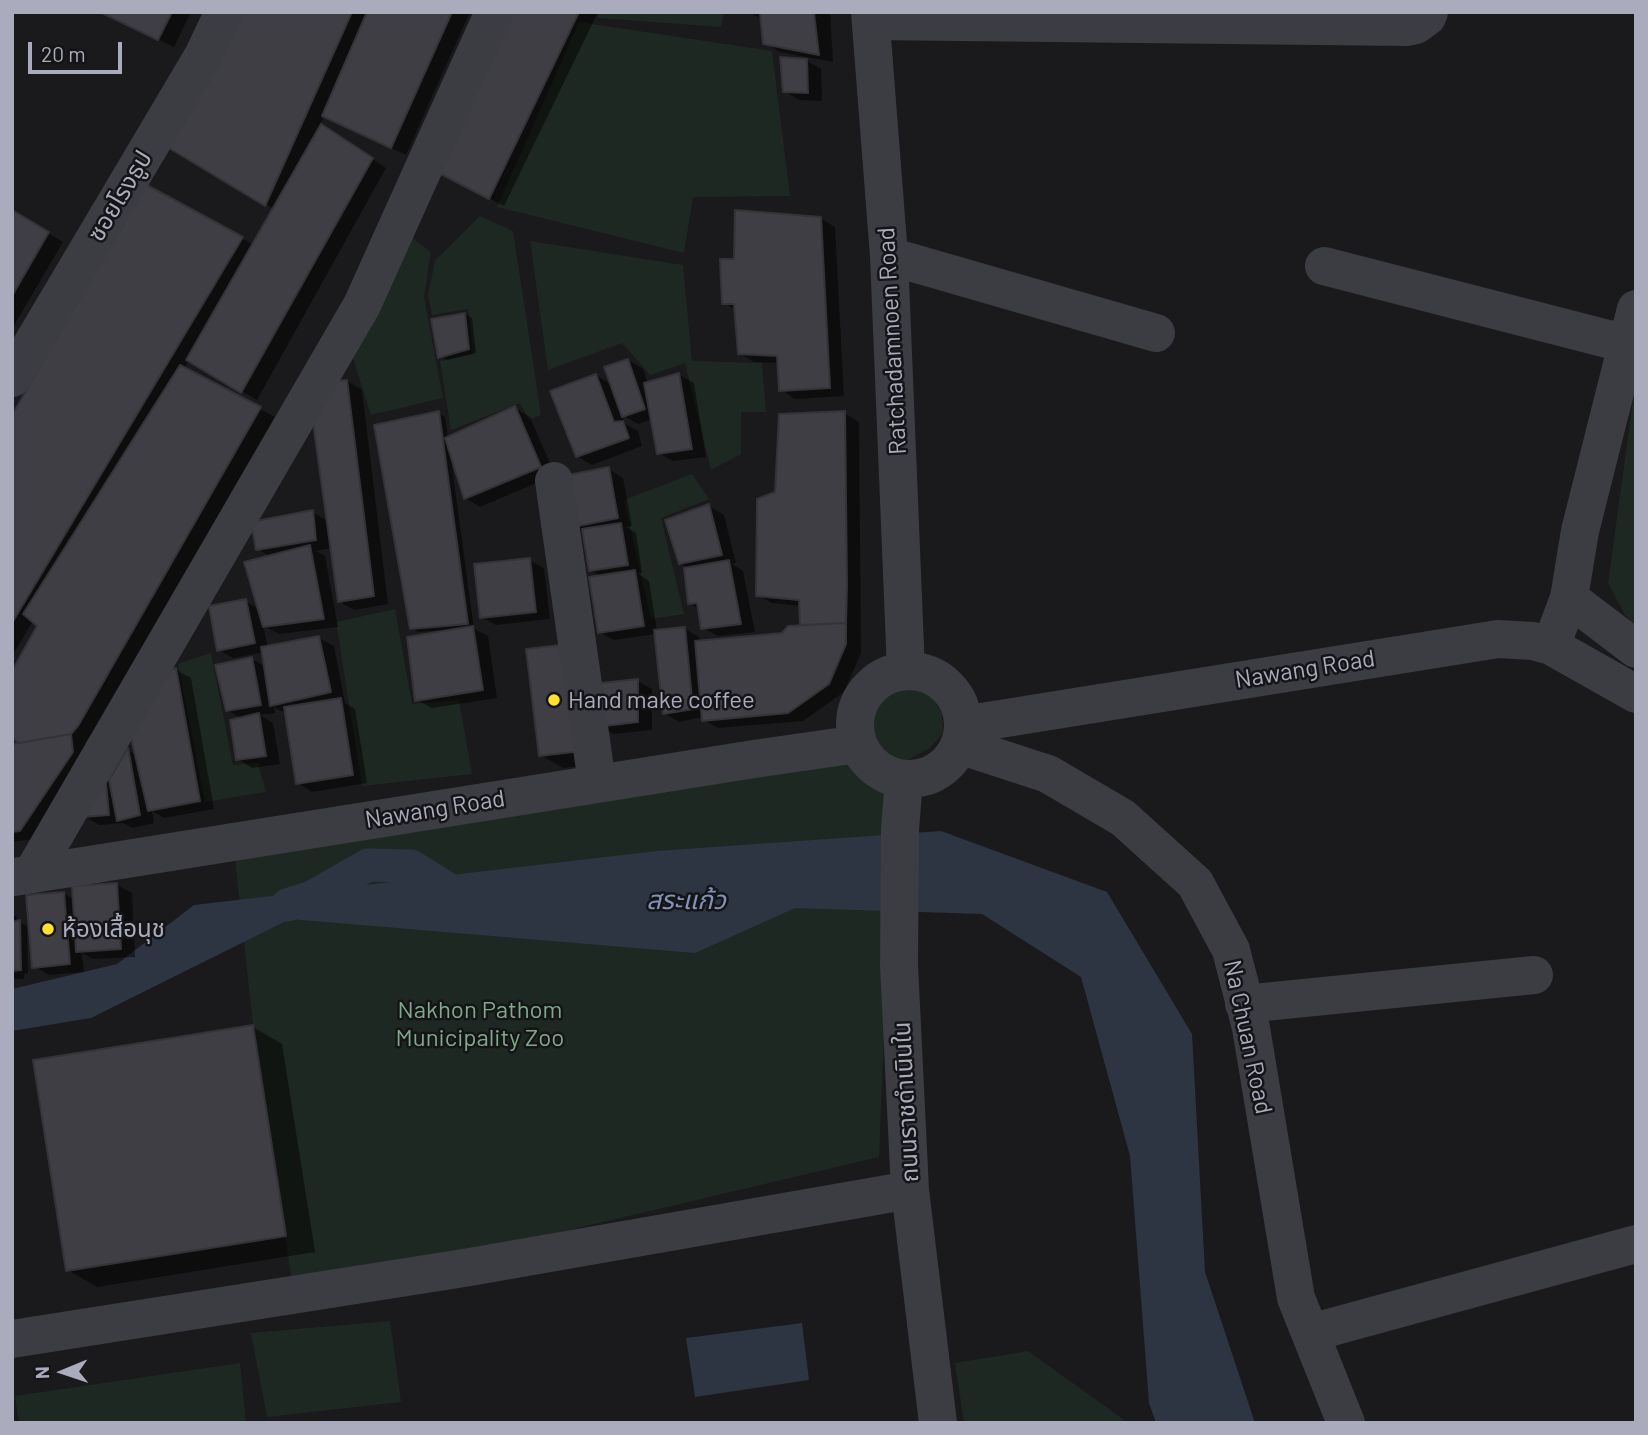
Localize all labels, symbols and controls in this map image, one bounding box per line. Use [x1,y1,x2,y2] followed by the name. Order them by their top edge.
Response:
[32,28,126,72] scale bar
[41,41,86,66] text: 20 m
[82,145,158,247] street label: ซอยโรงธูป
[872,227,912,455] street label: Ratchadamnoen Road
[1233,644,1377,694] street label: Nawang Road
[568,686,755,714] place label: Hand make coffee
[546,692,562,708] marker: Hand make coffee
[363,784,507,834] street label: Nawang Road
[646,884,726,916] water label: สระแก้ว
[62,915,165,943] place label: ห้องเสื้อนุช
[40,921,56,937] marker: ห้องเสื้อนุช
[1218,957,1278,1117] street label: Na Chuan Road
[396,996,564,1052] park label: Nakhon Pathom Municipality Zoo
[887,1021,925,1183] street label: ถนนราชดำเนินใน
[28,1337,98,1407] north arrow
[30,1366,53,1379] text: N

